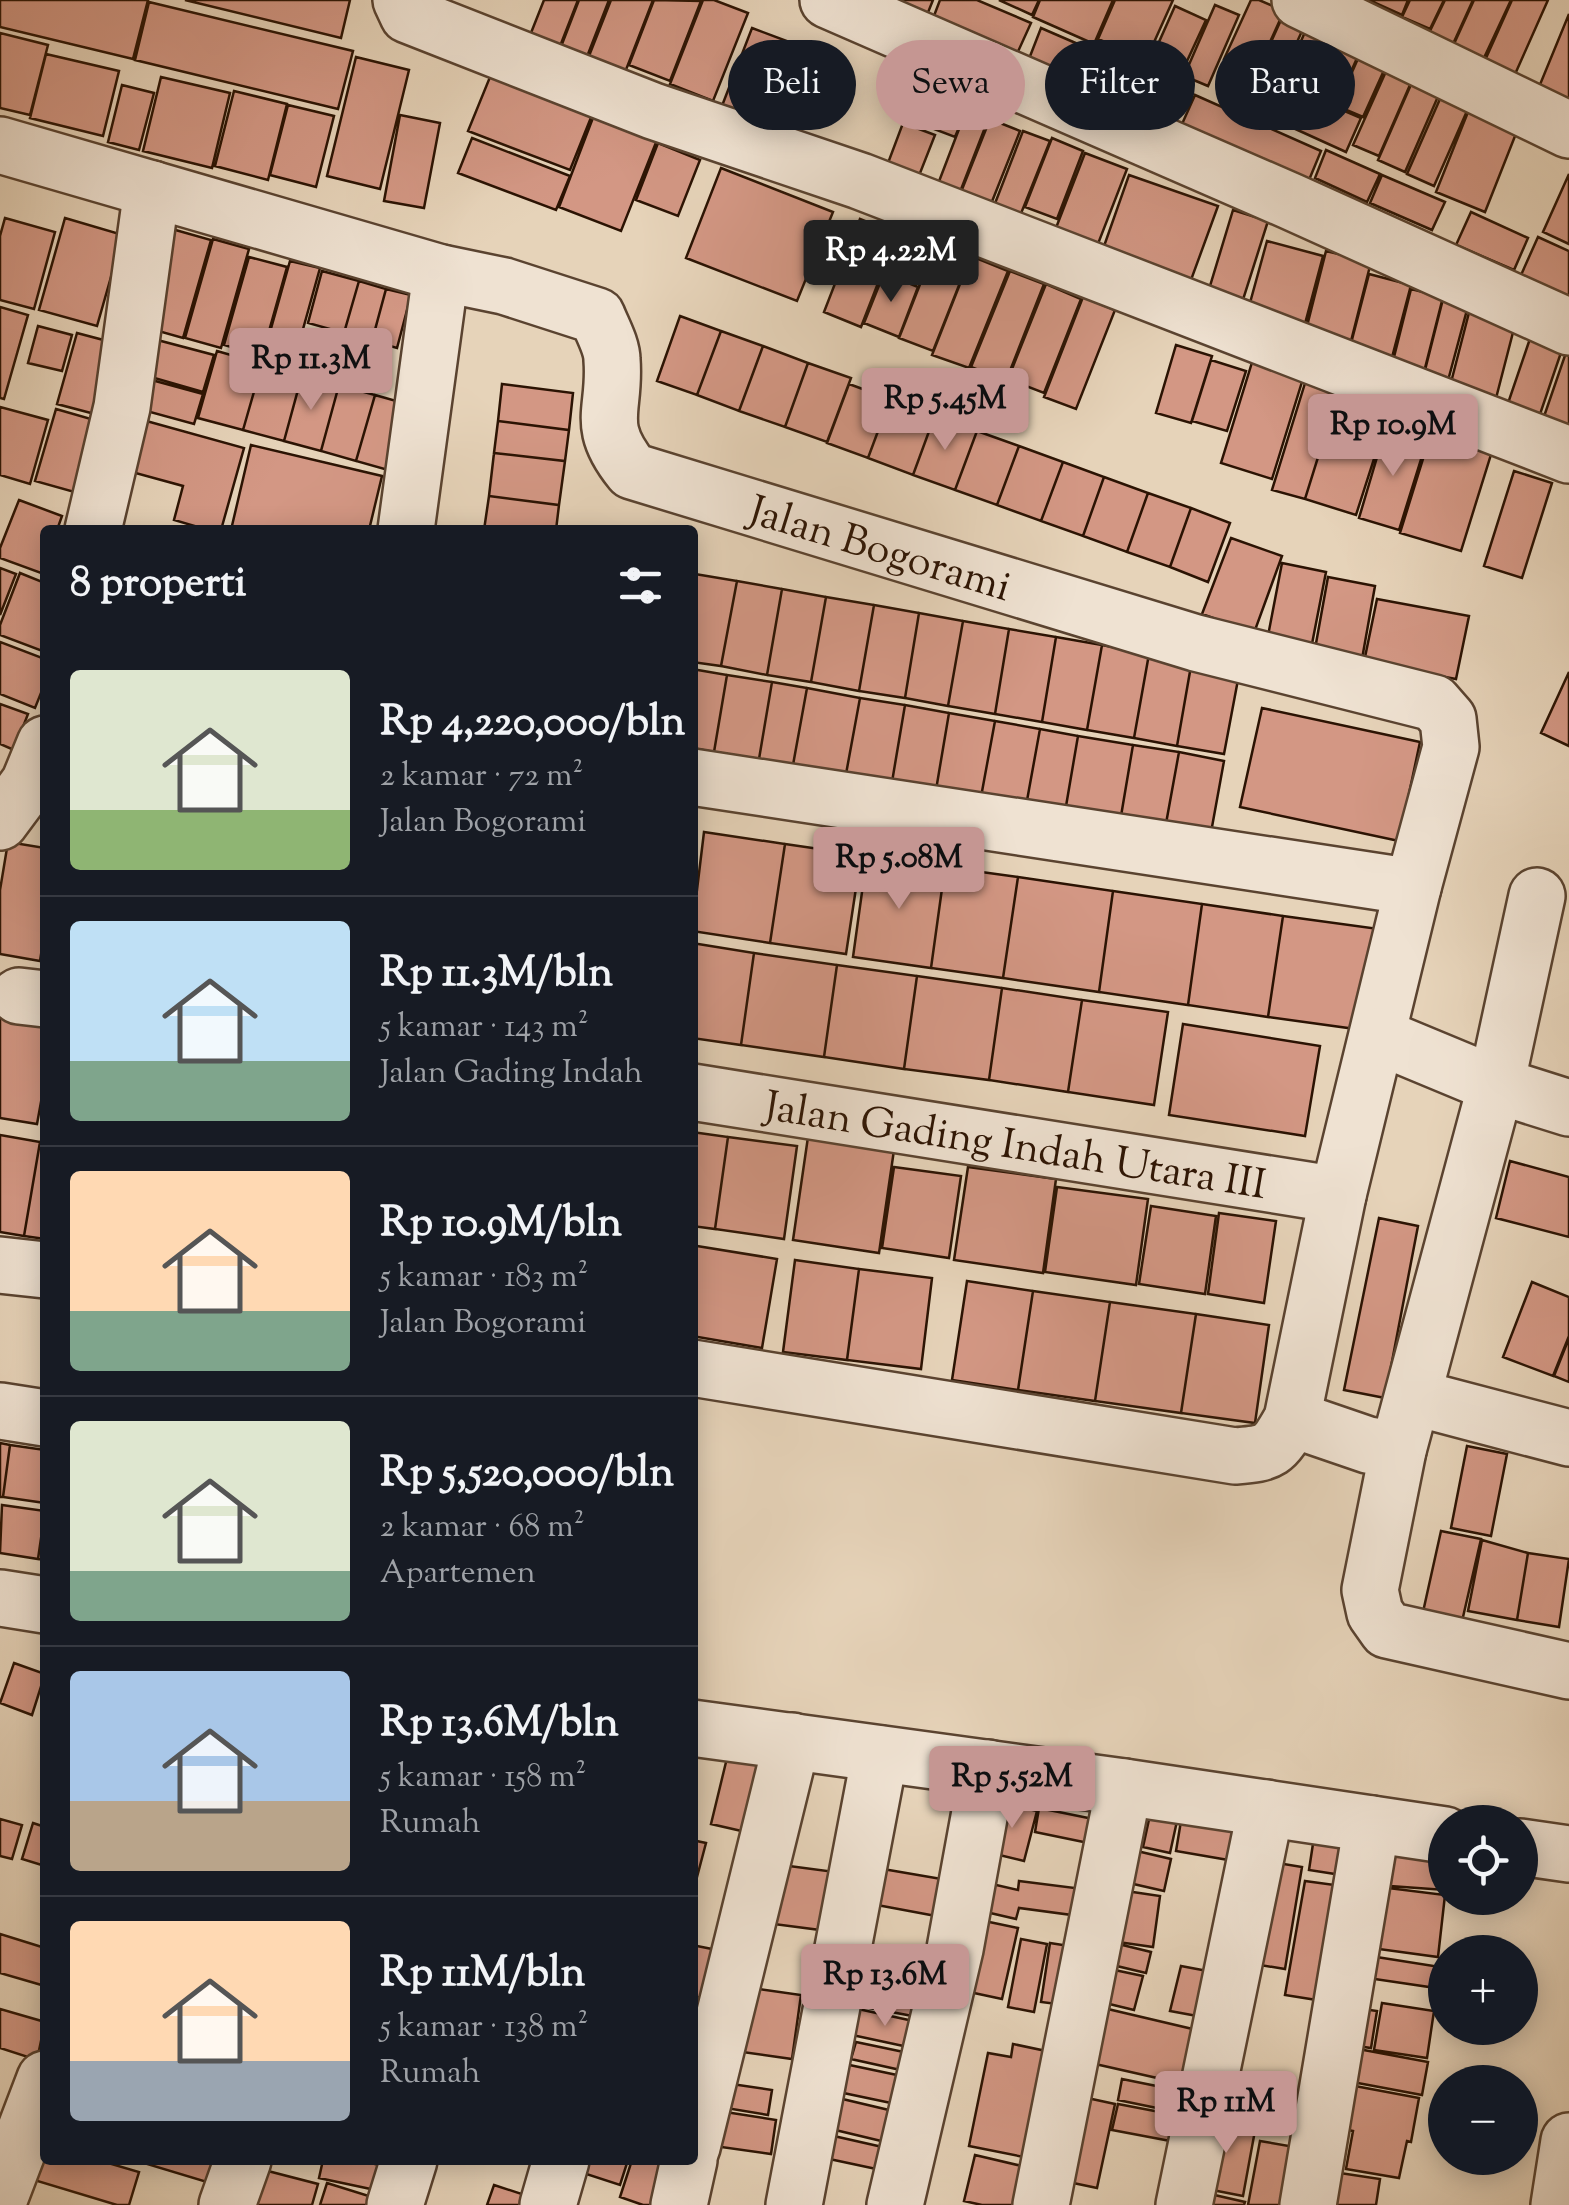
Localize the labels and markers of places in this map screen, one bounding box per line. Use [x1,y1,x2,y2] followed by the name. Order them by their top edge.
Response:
[788,220,994,305] pin: Rp 4.22M
[208,328,414,413] pin: Rp 11.3M
[842,368,1048,453] pin: Rp 5.45M
[1290,394,1496,479] pin: Rp 10.9M
[796,827,1002,912] pin: Rp 5.08M
[909,1746,1115,1831] pin: Rp 5.52M
[782,1944,988,2029] pin: Rp 13.6M
[1145,2071,1307,2156] pin: Rp 11M

